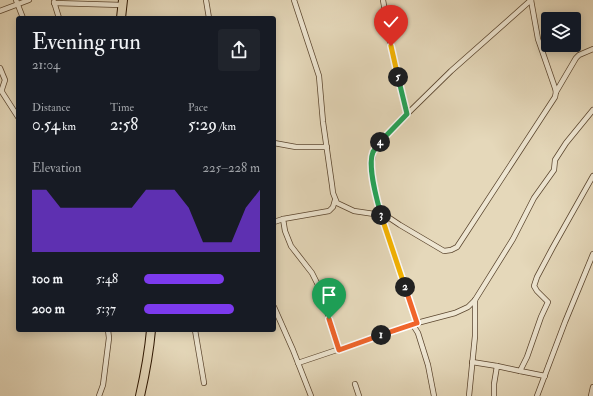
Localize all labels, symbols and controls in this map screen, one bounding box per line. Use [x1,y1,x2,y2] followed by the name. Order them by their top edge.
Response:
[374,5,408,46] pin
[380,11,402,33] icon: check
[541,12,581,52] map controls
[541,12,581,52] button: layers
[32,28,141,56] text: Evening run
[218,29,260,71] button: share
[32,57,60,73] text: 21:04
[388,67,408,87] pin: 5
[396,70,400,83] text: 5
[32,101,70,114] text: Distance
[110,101,134,114] text: Time
[188,101,208,114] text: Pace
[32,114,60,135] text: 0.54
[110,114,138,135] text: 2:58
[188,114,217,135] text: 5:29
[60,120,76,133] text: km
[217,120,236,133] text: /km
[370,132,390,152] pin: 4
[377,135,383,148] text: 4
[32,160,82,176] text: Elevation
[202,160,260,176] text: 225–228 m
[371,205,391,225] pin: 3
[379,208,383,221] text: 3
[32,271,63,287] text: 100 m
[96,271,118,287] text: 5:48
[395,277,415,297] pin: 2
[312,278,346,319] pin
[402,280,408,293] text: 2
[318,284,340,306] icon: arrive
[32,301,65,317] text: 200 m
[96,301,116,317] text: 5:37
[371,325,391,345] pin: 1
[379,328,383,341] text: 1

